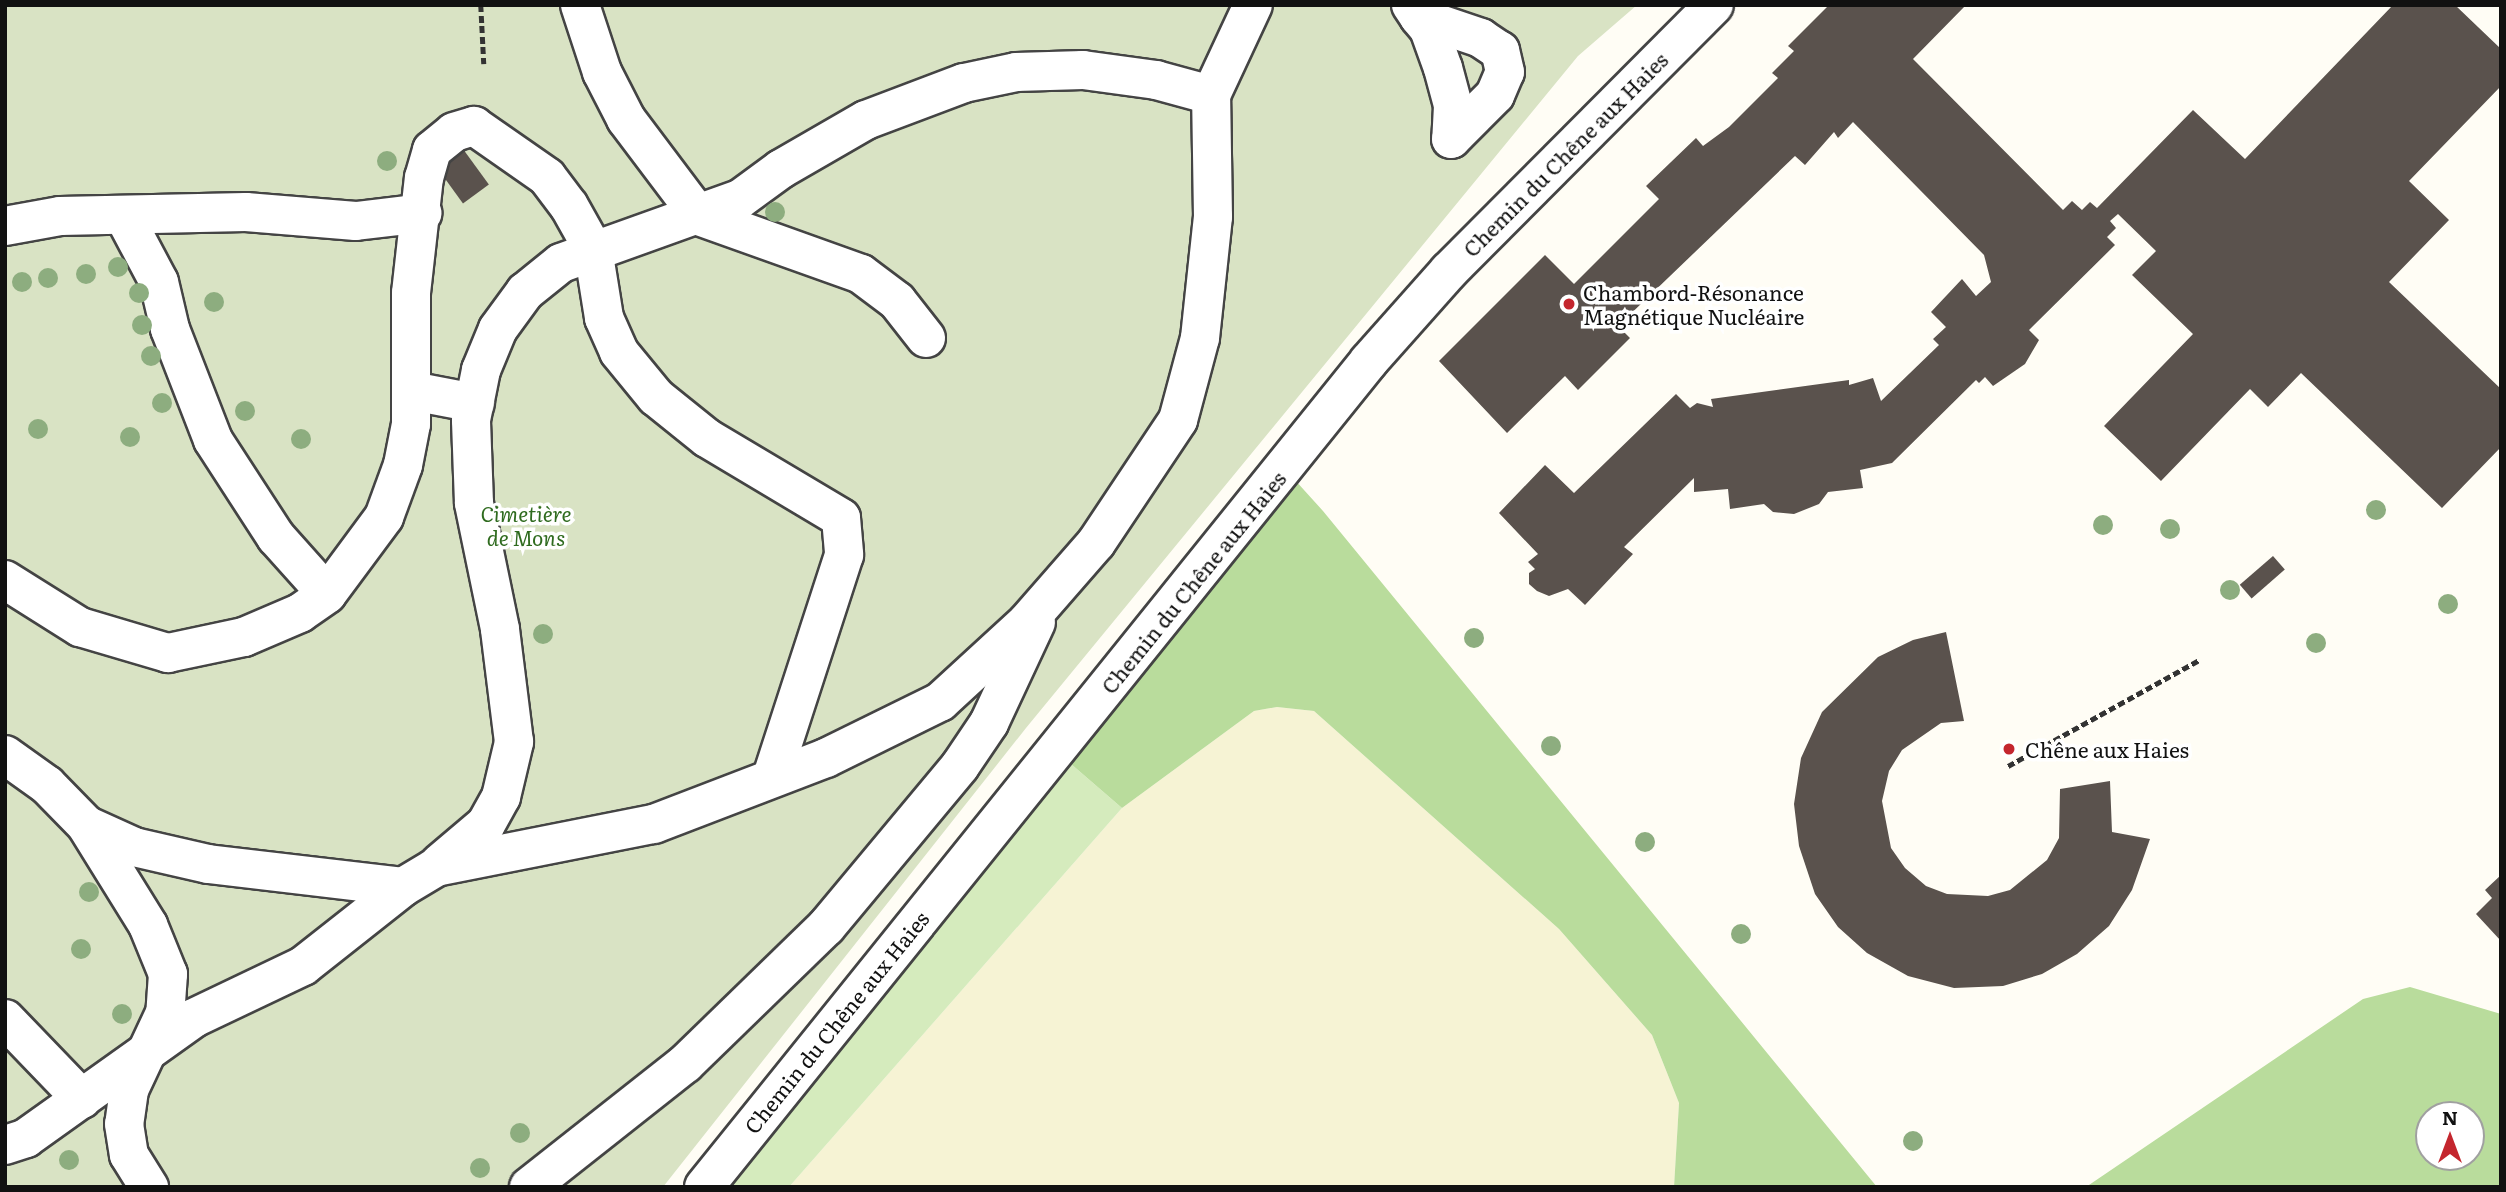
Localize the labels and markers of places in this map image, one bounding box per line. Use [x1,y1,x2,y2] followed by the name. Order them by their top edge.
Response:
[1583,279,1804,329] place label: Chambord-Résonance Magnétique Nucléaire
[1561,296,1577,312] marker: Chambord-Résonance Magnétique Nucléaire
[2025,736,2189,762] place label: Chêne aux Haies
[1999,739,2019,759] marker: Chêne aux Haies

